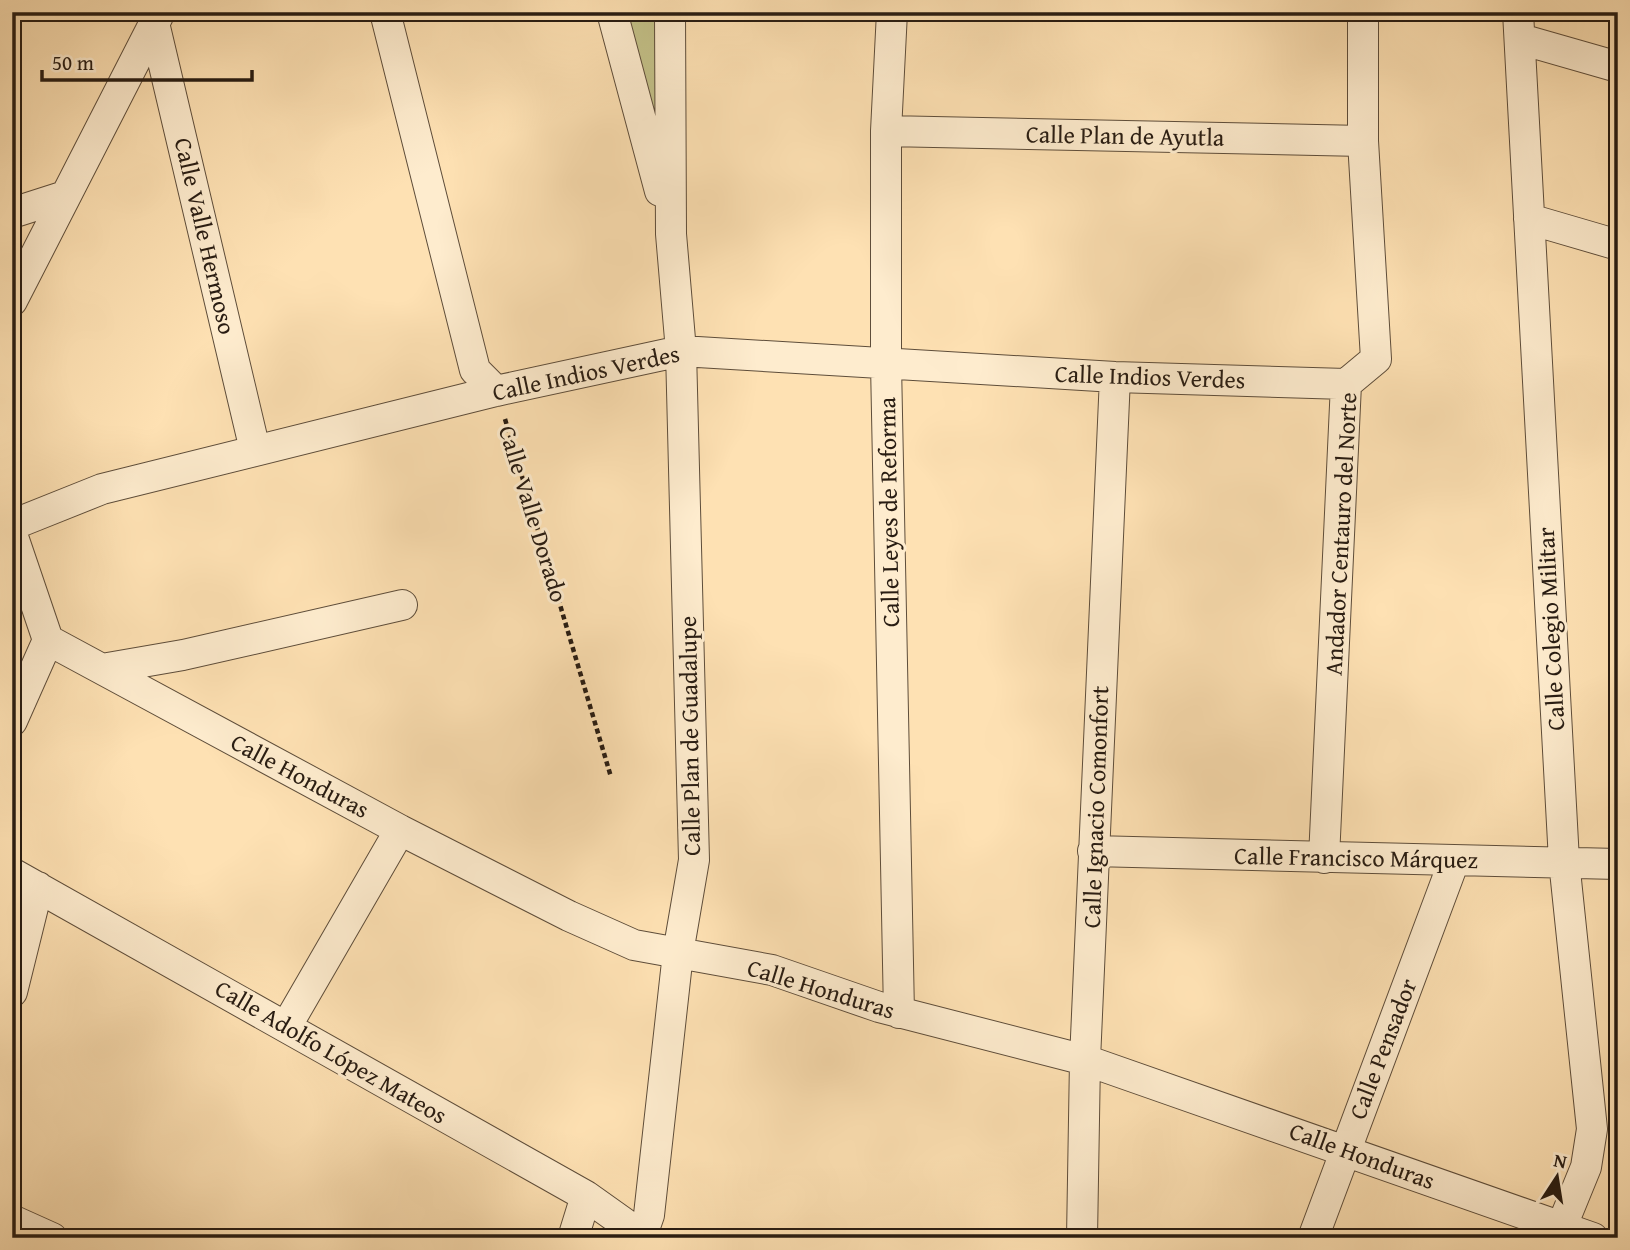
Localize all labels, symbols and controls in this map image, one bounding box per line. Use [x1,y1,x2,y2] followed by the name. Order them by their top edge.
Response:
[42,38,252,82] scale bar
[52,47,94,78] text: 50 m
[1026,116,1225,155] street label: Calle Plan de Ayutla
[166,134,245,338] street label: Calle Valle Hermoso
[489,336,683,409] street label: Calle Indios Verdes
[1054,356,1246,397] street label: Calle Indios Verdes
[1316,391,1365,677] street label: Andador Centauro del Norte
[869,396,908,627] street label: Calle Leyes de Reforma
[490,421,577,606] street label: Calle Valle Dorado
[1528,526,1573,732] street label: Calle Colegio Militar
[670,616,709,856] street label: Calle Plan de Guadalupe
[1074,685,1117,929] street label: Calle Ignacio Comonfort
[225,724,376,827] street label: Calle Honduras
[1234,838,1478,877] street label: Calle Francisco Márquez
[743,950,899,1028] street label: Calle Honduras
[209,971,454,1132] street label: Calle Adolfo López Mateos
[1340,973,1425,1124] street label: Calle Pensador
[1285,1113,1440,1198] street label: Calle Honduras
[1522,1142,1592,1212] north arrow
[1551,1145,1570,1175] text: N

